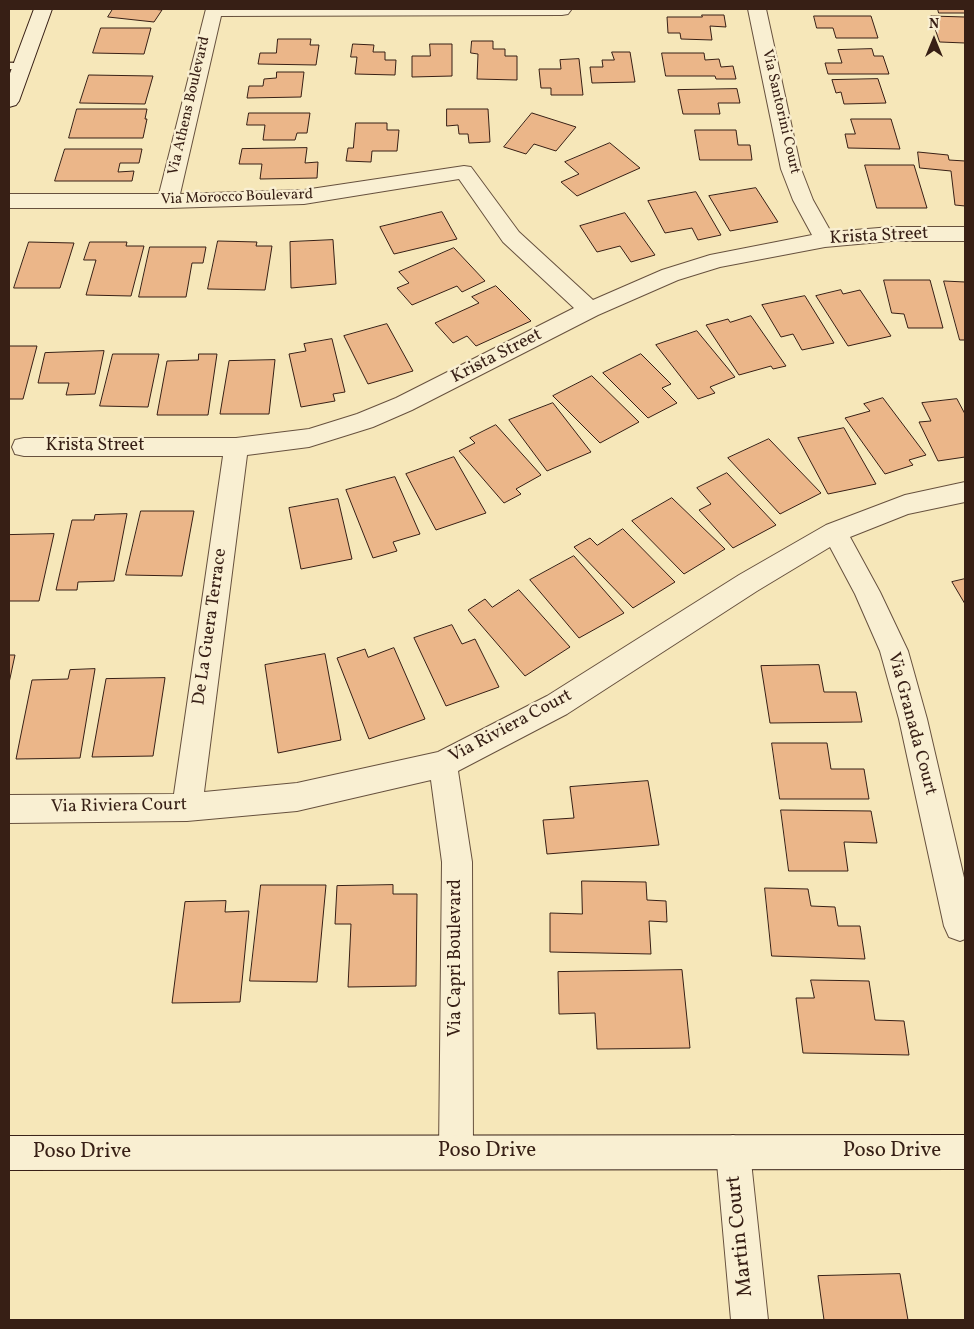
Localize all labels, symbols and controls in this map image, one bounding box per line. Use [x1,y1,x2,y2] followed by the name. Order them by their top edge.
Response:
[909,15,959,65] north arrow
[929,15,939,34] text: N
[165,35,215,177] street label: Via Athens Boulevard
[757,48,803,176] street label: Via Santorini Court
[161,186,313,210] street label: Via Morocco Boulevard
[829,224,929,250] street label: Krista Street
[448,325,546,389] street label: Krista Street
[46,436,144,458] street label: Krista Street
[189,547,233,707] street label: De La Guera Terrace
[882,650,940,798] street label: Via Granada Court
[446,686,576,768] street label: Via Riviera Court
[51,795,187,819] street label: Via Riviera Court
[446,879,468,1037] street label: Via Capri Boulevard
[438,1139,536,1165] street label: Poso Drive
[843,1139,941,1165] street label: Poso Drive
[33,1140,131,1166] street label: Poso Drive
[722,1174,760,1298] street label: Martin Court

